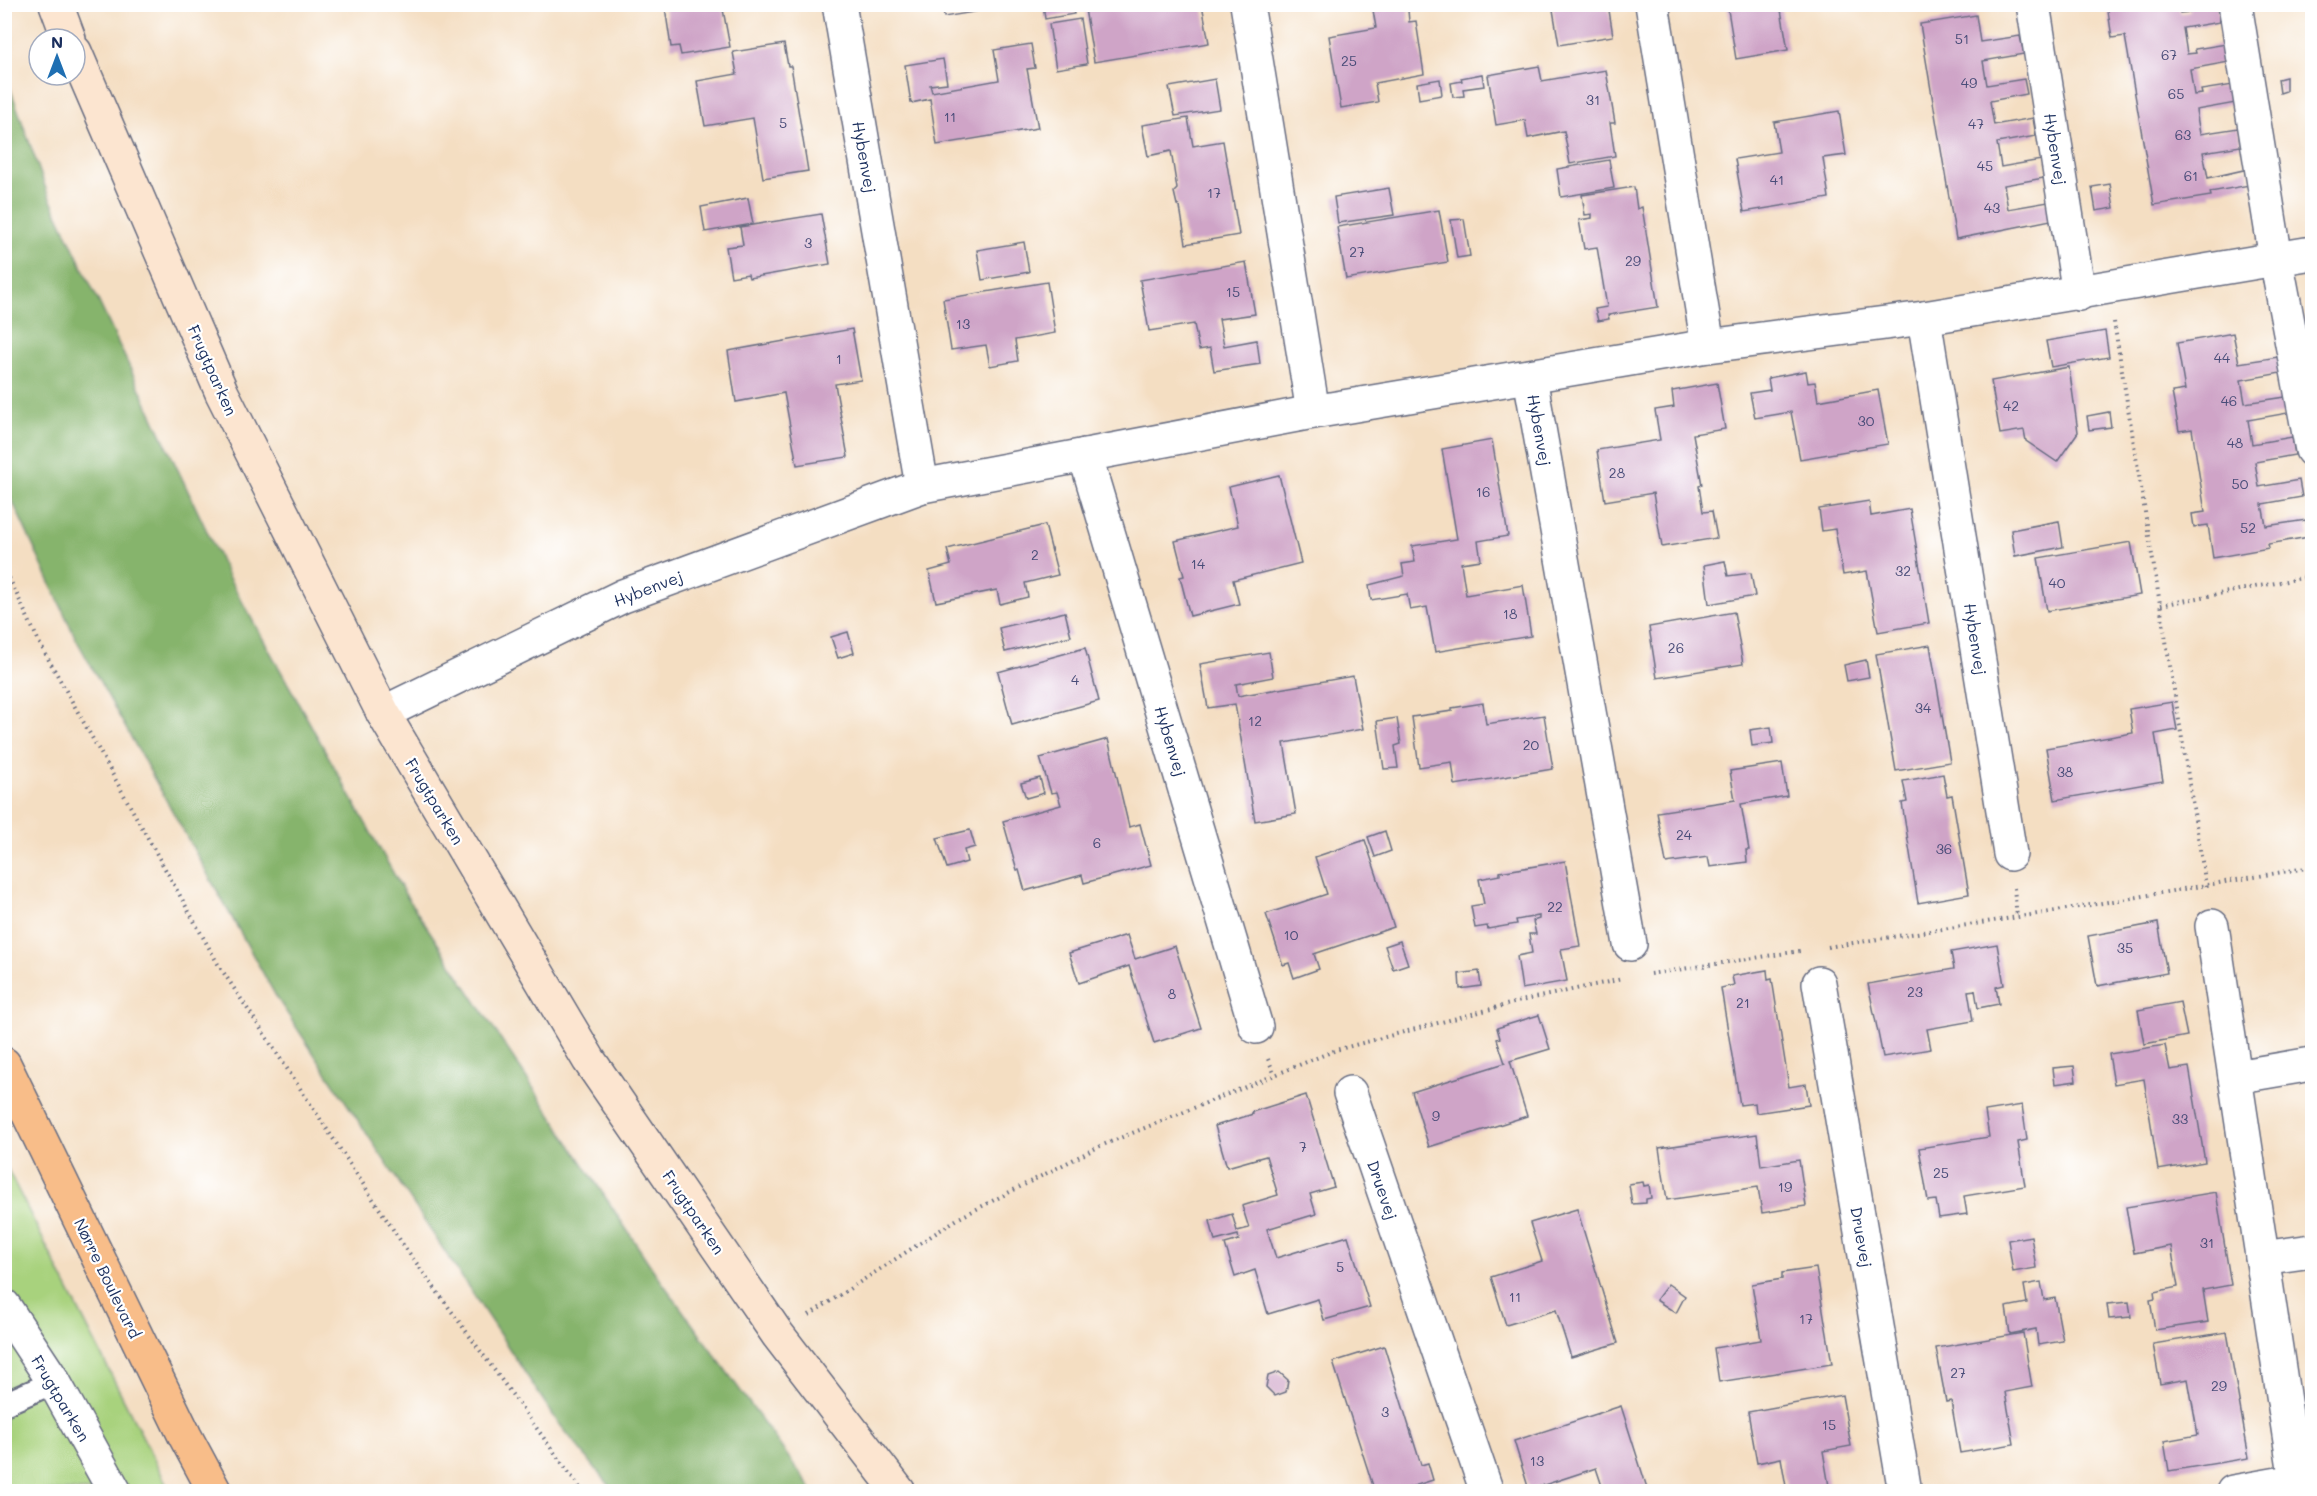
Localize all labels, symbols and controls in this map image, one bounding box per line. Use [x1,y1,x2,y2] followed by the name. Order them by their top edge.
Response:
[27,27,87,87] north arrow
[1955,29,1969,48] house number: 51
[51,31,63,52] text: N
[2161,45,2177,64] house number: 67
[1341,51,1357,70] house number: 25
[1961,73,1977,92] house number: 49
[2168,84,2184,103] house number: 65
[1586,90,1600,109] house number: 31
[944,107,956,126] house number: 11
[2040,112,2072,186] street label: Hybenvej
[779,113,787,132] house number: 5
[1968,114,1984,133] house number: 47
[848,119,882,195] street label: Hybenvej
[2175,125,2191,144] house number: 63
[1977,156,1993,175] house number: 45
[2184,166,2198,185] house number: 61
[1770,170,1784,189] house number: 41
[1207,183,1221,202] house number: 17
[1984,198,2000,217] house number: 43
[804,233,812,252] house number: 3
[1349,242,1365,261] house number: 27
[1625,251,1641,270] house number: 29
[1226,282,1240,301] house number: 15
[956,314,970,333] house number: 13
[184,321,242,419] street label: Frugtparken
[2214,348,2231,367] house number: 44
[836,349,842,368] house number: 1
[2221,391,2237,410] house number: 46
[1523,392,1557,468] street label: Hybenvej
[2003,396,2019,415] house number: 42
[1858,411,1875,430] house number: 30
[2227,433,2243,452] house number: 48
[1609,463,1625,482] house number: 28
[2232,474,2249,493] house number: 50
[1476,482,1490,501] house number: 16
[2240,518,2256,537] house number: 52
[1031,545,1039,564] house number: 2
[1191,554,1206,573] house number: 14
[1895,561,1911,580] house number: 32
[610,565,686,611] street label: Hybenvej
[2049,573,2066,592] house number: 40
[1960,602,1992,676] street label: Hybenvej
[1503,604,1517,623] house number: 18
[1668,638,1684,657] house number: 26
[1071,670,1080,689] house number: 4
[1915,698,1932,717] house number: 34
[1150,703,1192,779] street label: Hybenvej
[1248,711,1262,730] house number: 12
[1523,735,1540,754] house number: 20
[401,754,469,848] street label: Frugtparken
[2057,762,2073,781] house number: 38
[1676,825,1693,844] house number: 24
[1093,833,1101,852] house number: 6
[1936,839,1952,858] house number: 36
[1547,897,1563,916] house number: 22
[1284,925,1299,944] house number: 10
[2117,938,2133,957] house number: 35
[1907,982,1923,1001] house number: 23
[1168,984,1176,1003] house number: 8
[1736,993,1750,1012] house number: 21
[1432,1106,1440,1125] house number: 9
[2172,1109,2188,1128] house number: 33
[1299,1137,1307,1156] house number: 7
[1363,1158,1403,1222] street label: Druevej
[1933,1163,1949,1182] house number: 25
[658,1166,730,1258] street label: Frugtparken
[1778,1177,1792,1196] house number: 19
[1846,1205,1878,1269] street label: Druevej
[70,1214,146,1342] street label: Nørre Boulevard
[2200,1233,2214,1252] house number: 31
[1336,1257,1344,1276] house number: 5
[1509,1287,1521,1306] house number: 11
[1799,1309,1813,1328] house number: 17
[27,1351,95,1445] street label: Frugtparken
[1950,1363,1966,1382] house number: 27
[2211,1376,2227,1395] house number: 29
[1381,1402,1389,1421] house number: 3
[1822,1415,1836,1434] house number: 15
[1530,1451,1544,1470] house number: 13

